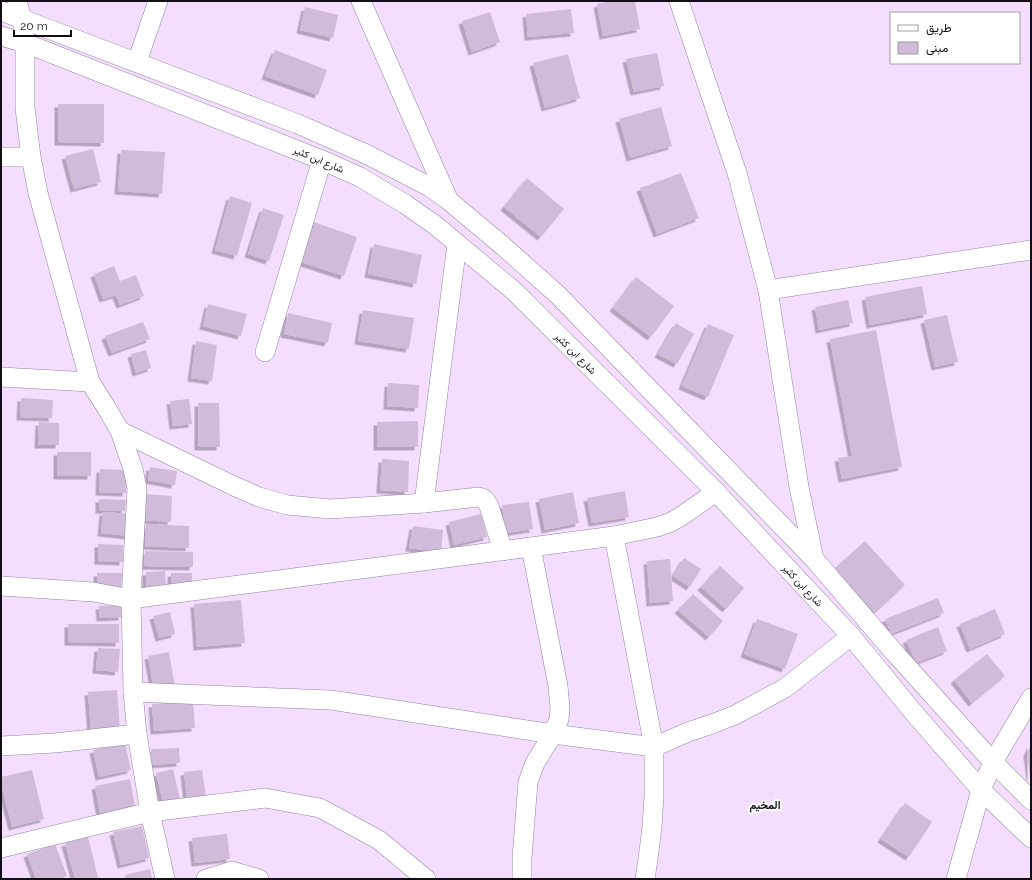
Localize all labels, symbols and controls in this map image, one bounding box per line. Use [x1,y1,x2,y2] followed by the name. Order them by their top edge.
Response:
[14,12,71,38] scale bar
[890,12,1020,64] legend
[20,19,48,33] text: 20 m
[926,21,952,36] text: طريق
[926,41,948,56] text: مبنى
[291,144,346,176] street label: شارع ابن كثير
[551,330,599,377] street label: شارع ابن كثير
[779,561,825,609] street label: شارع ابن كثير
[749,799,781,813] district label: المخيم

